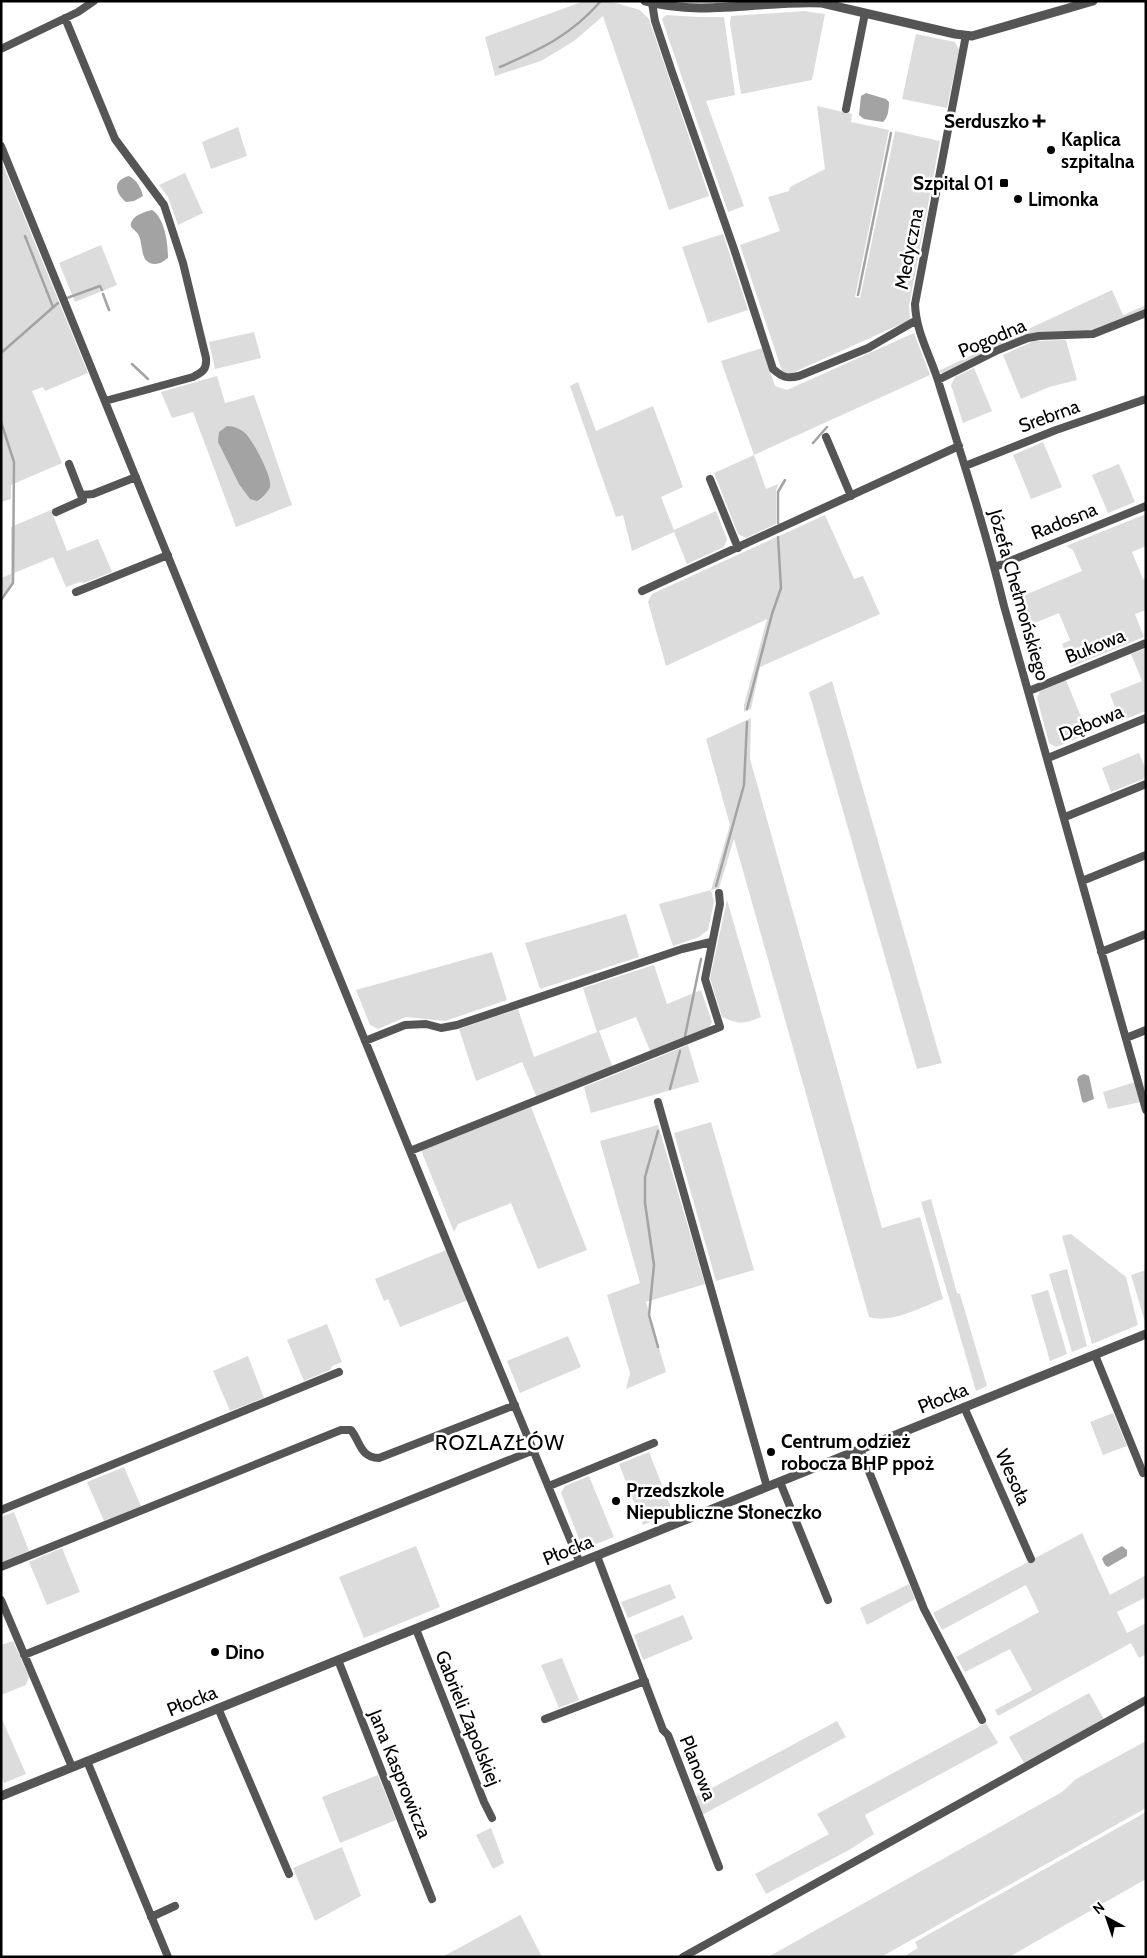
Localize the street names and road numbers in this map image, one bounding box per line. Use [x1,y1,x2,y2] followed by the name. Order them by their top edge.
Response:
[890,206,928,292] street label: Medyczna
[955,313,1029,363] street label: Pogodna
[1016,394,1082,438] street label: Srebrna
[1028,497,1100,545] street label: Radosna
[983,506,1054,683] street label: Józefa Chełmońskiego
[1062,624,1128,668] street label: Bukowa
[1056,700,1126,746] street label: Dębowa
[915,1378,971,1418] street label: Płocka
[991,1445,1035,1509] street label: Wesoła
[540,1530,596,1570] street label: Płocka
[430,1647,506,1789] street label: Gabrieli Zapolskiej
[164,1681,220,1721] street label: Płocka
[363,1705,436,1842] street label: Jana Kasprowicza
[675,1732,721,1804] street label: Planowa

